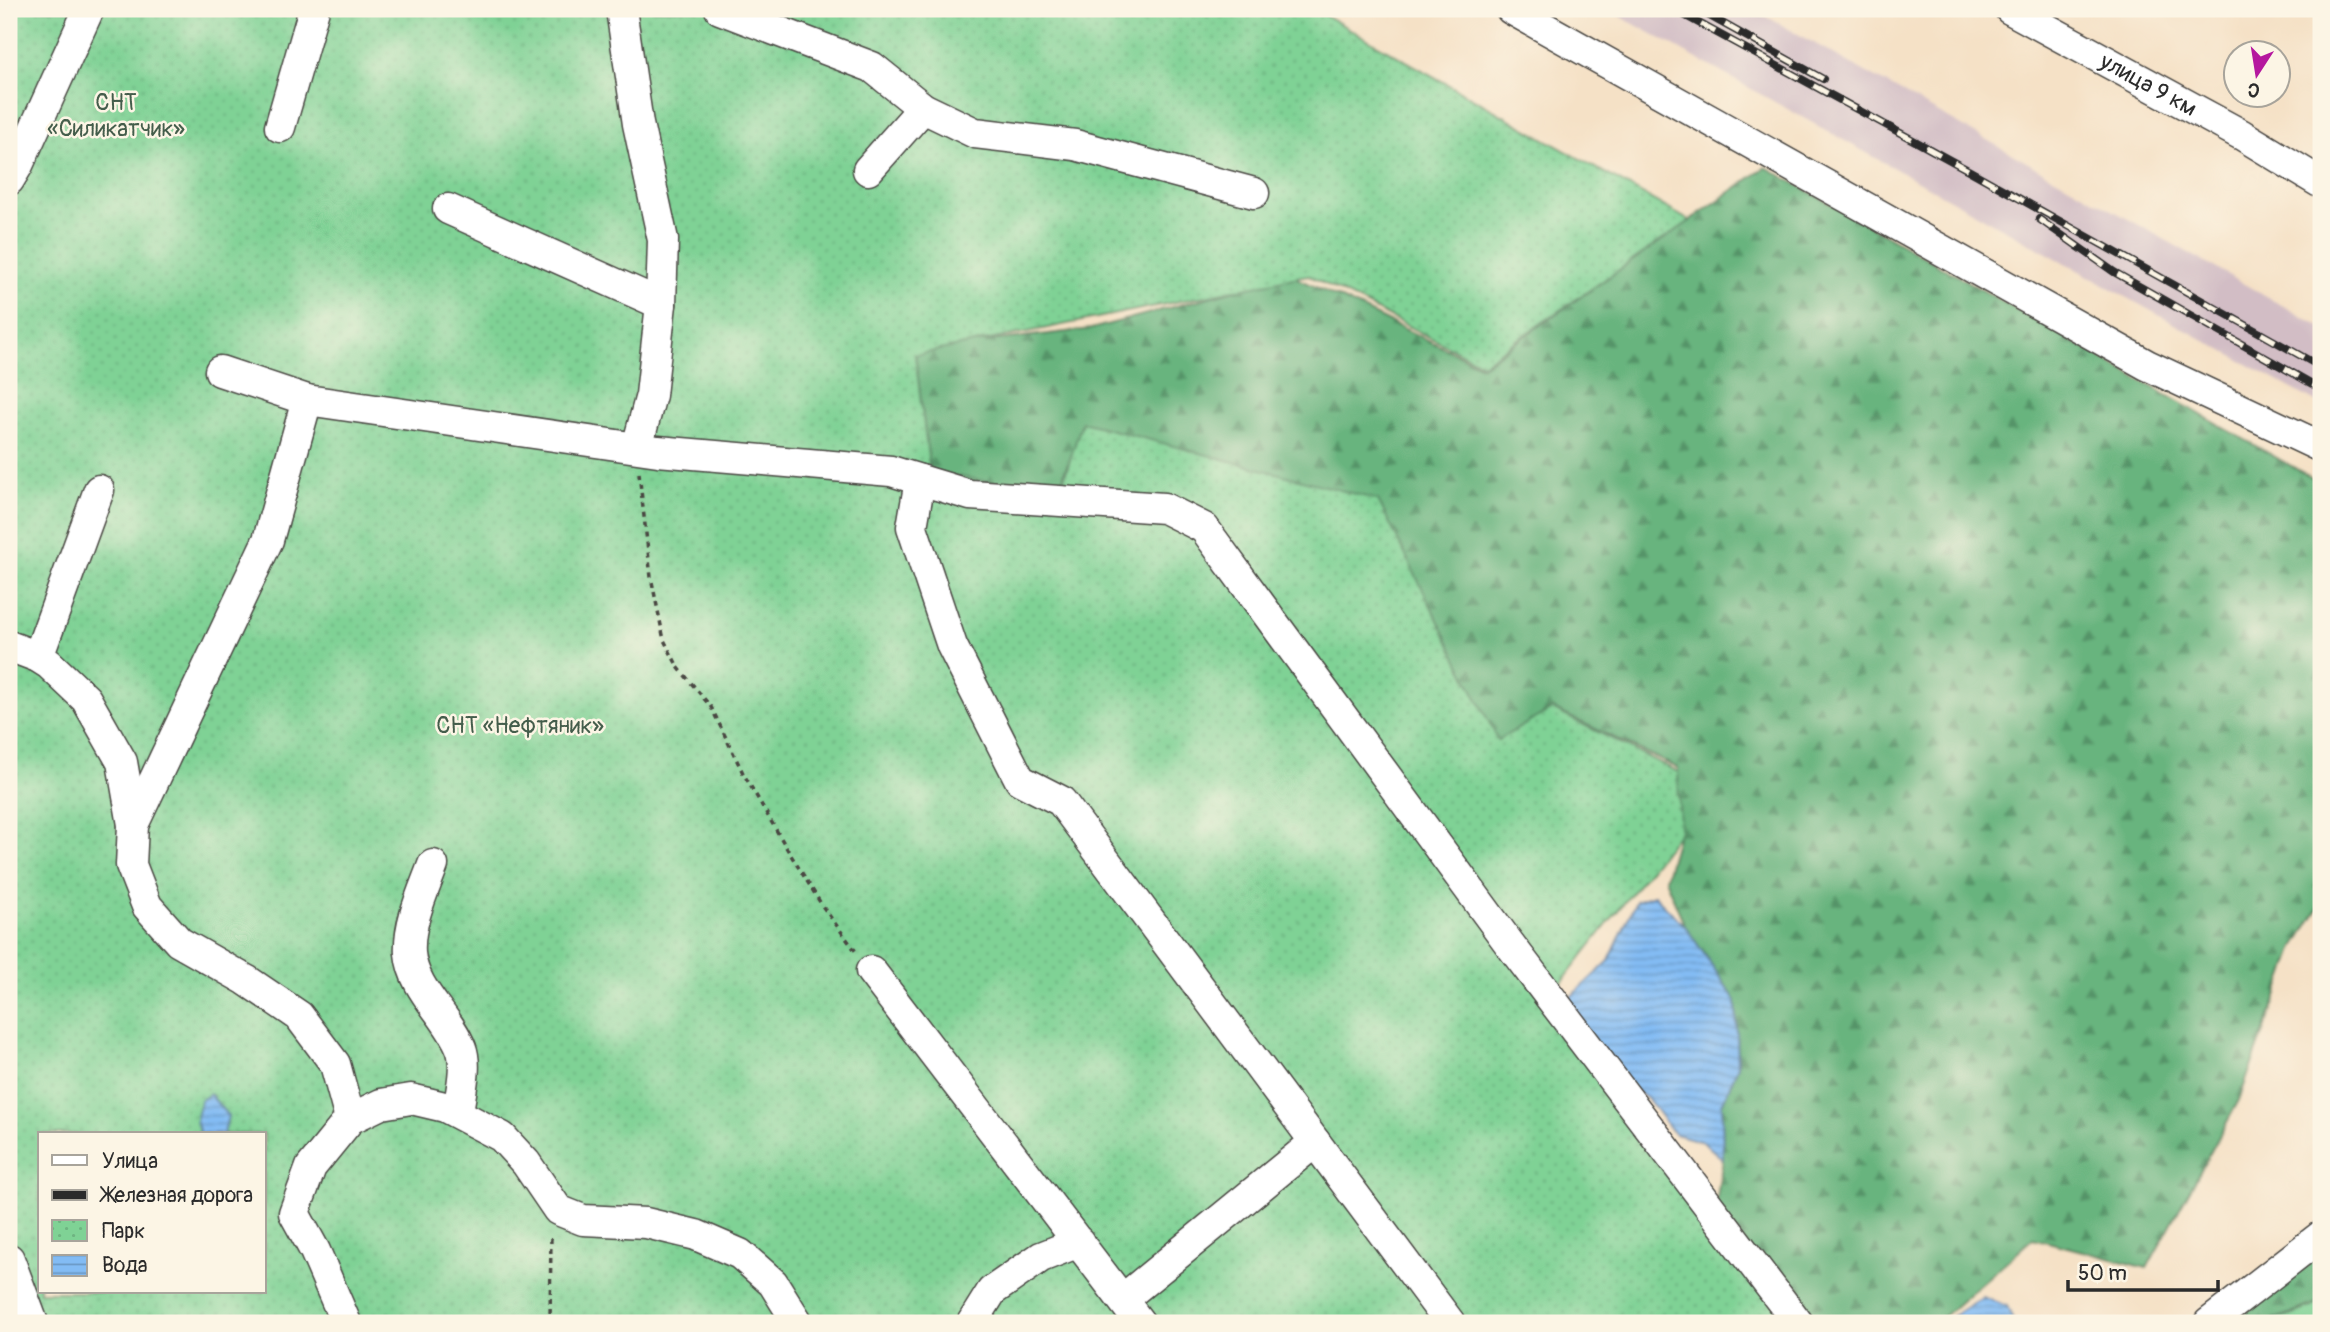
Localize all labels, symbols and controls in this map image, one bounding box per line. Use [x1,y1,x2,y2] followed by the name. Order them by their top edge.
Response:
[2222,38,2292,108] north arrow
[2094,46,2202,122] street label: улица 9 км
[2245,77,2262,103] text: С
[47,88,185,143] park label: СНТ «Силикатчик»
[436,711,604,740] park label: СНТ «Нефтяник»
[38,1132,266,1294] legend
[102,1148,158,1175] text: Улица
[99,1182,253,1209] text: Железная дорога
[102,1218,145,1245] text: Парк
[2068,1248,2218,1292] scale bar
[102,1252,148,1279] text: Вода
[2078,1260,2127,1287] text: 50 m

